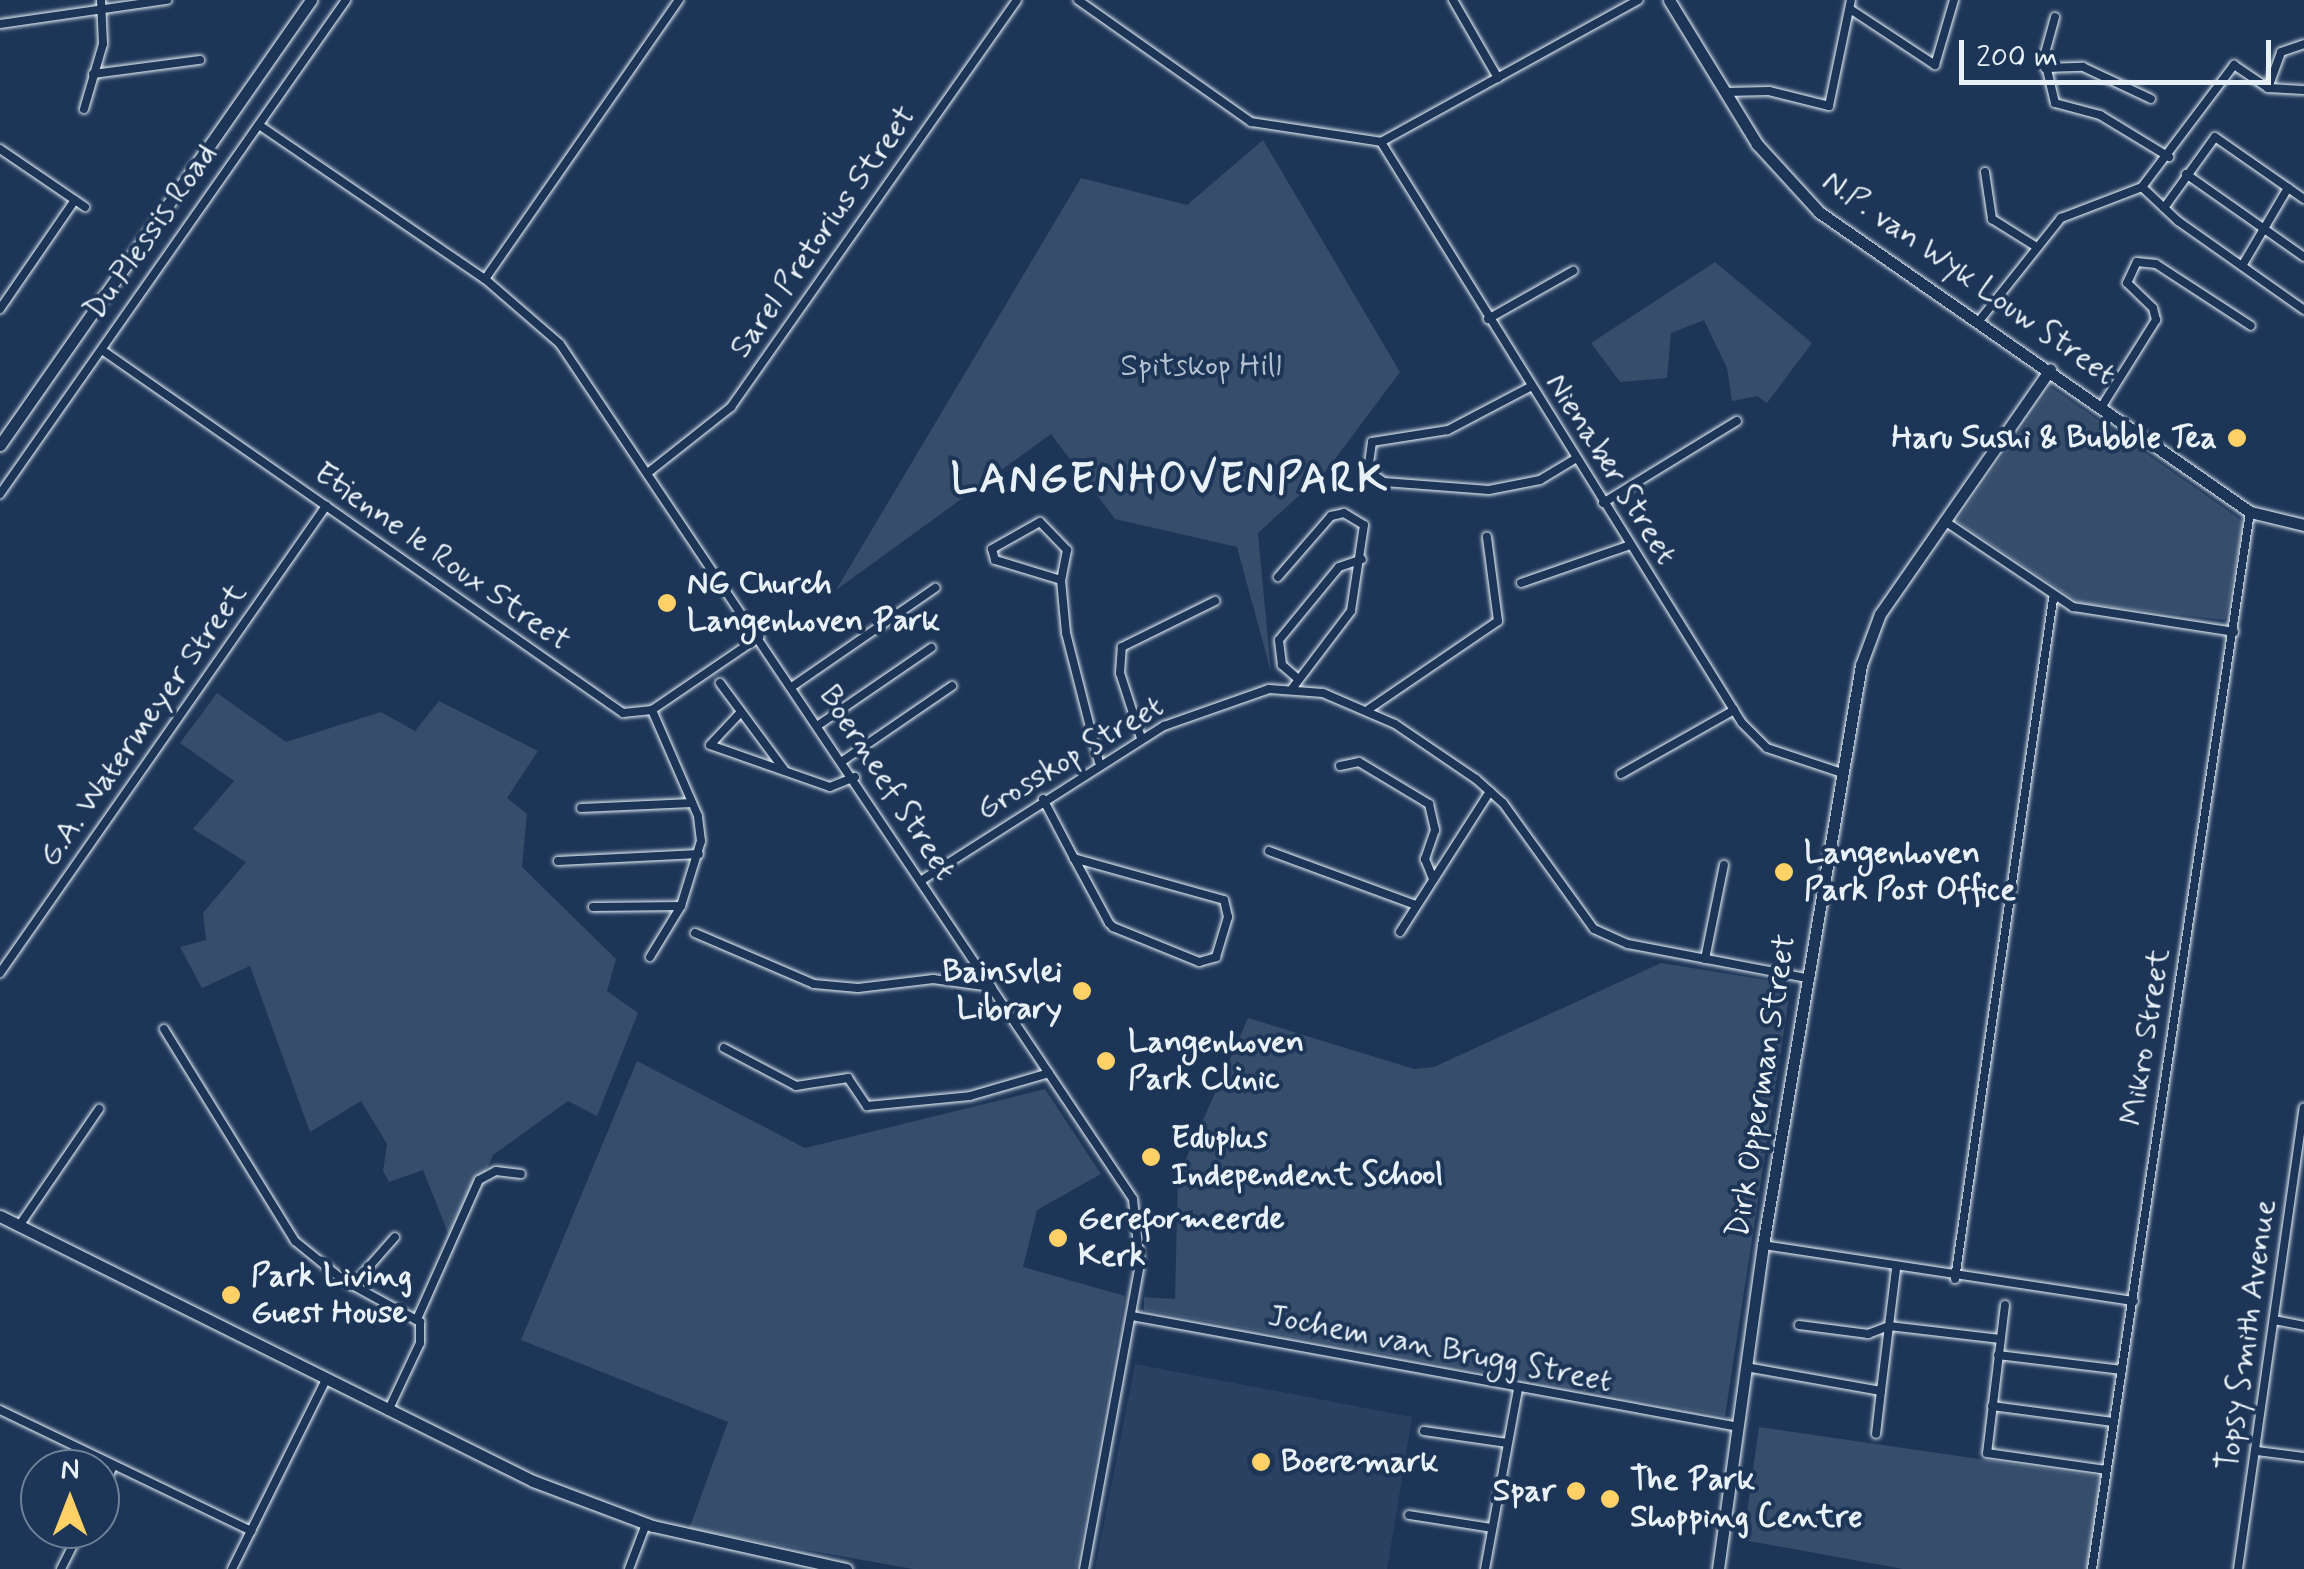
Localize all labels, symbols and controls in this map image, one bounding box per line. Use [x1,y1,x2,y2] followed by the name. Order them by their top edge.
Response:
[1964,20,2276,82] scale bar
[1976,38,2058,77] text: 200 m
[722,99,924,365] street label: Sarel Pretorius Street
[75,135,227,329] street label: Du Plessis Road
[1812,160,2126,396] street label: N.P. van Wyk Louw Street
[1120,347,1282,385] park label: Spitskop Hill
[1535,364,1687,574] street label: Nienaber Street
[1898,419,2217,457] place label: Haru Sushi & Bubble Tea
[2226,427,2248,449] marker: Haru Sushi & Bubble Tea
[306,454,578,660] street label: Etienne le Roux Street
[947,456,1393,506] district label: LANGENHOVENPARK
[687,566,936,641] place label: NG Church Langenhoven Park
[31,576,255,874] street label: G.A. Watermeyer Street
[656,592,678,614] marker: NG Church Langenhoven Park
[808,676,966,890] street label: Boerneef Street
[967,686,1173,830] street label: Grosskop Street
[1804,835,2016,910] place label: Langenhoven Park Post Office
[1773,861,1795,883] marker: Langenhoven Park Post Office
[1719,932,1805,1240] street label: Dirk Opperman Street
[2113,946,2179,1128] street label: Mikro Street
[942,954,1062,1029] place label: Bainsvlei Library
[1071,980,1093,1002] marker: Bainsvlei Library
[1128,1024,1304,1099] place label: Langenhoven Park Clinic
[1093,1048,1119,1074] marker: Langenhoven Park Clinic
[1171,1120,1445,1195] place label: Eduplus Independent School
[1140,1146,1162,1168] marker: Eduplus Independent School
[2209,1198,2285,1472] street label: Topsy Smith Avenue
[1078,1201,1284,1276] place label: Gereformeerde Kerk
[1047,1227,1069,1249] marker: Gereformeerde Kerk
[251,1258,412,1333] place label: Park Living Guest House
[220,1284,242,1306] marker: Park Living Guest House
[1265,1297,1615,1401] street label: Jochem van Brugg Street
[1281,1443,1439,1481] place label: Boeremark
[20,1449,120,1549] north arrow
[1250,1451,1272,1473] marker: Boeremark
[61,1452,79,1489] text: N
[1630,1462,1857,1537] place label: The Park Shopping Centre
[1493,1472,1556,1510] place label: Spar
[1565,1480,1587,1502] marker: Spar
[1599,1488,1621,1510] marker: The Park Shopping Centre

